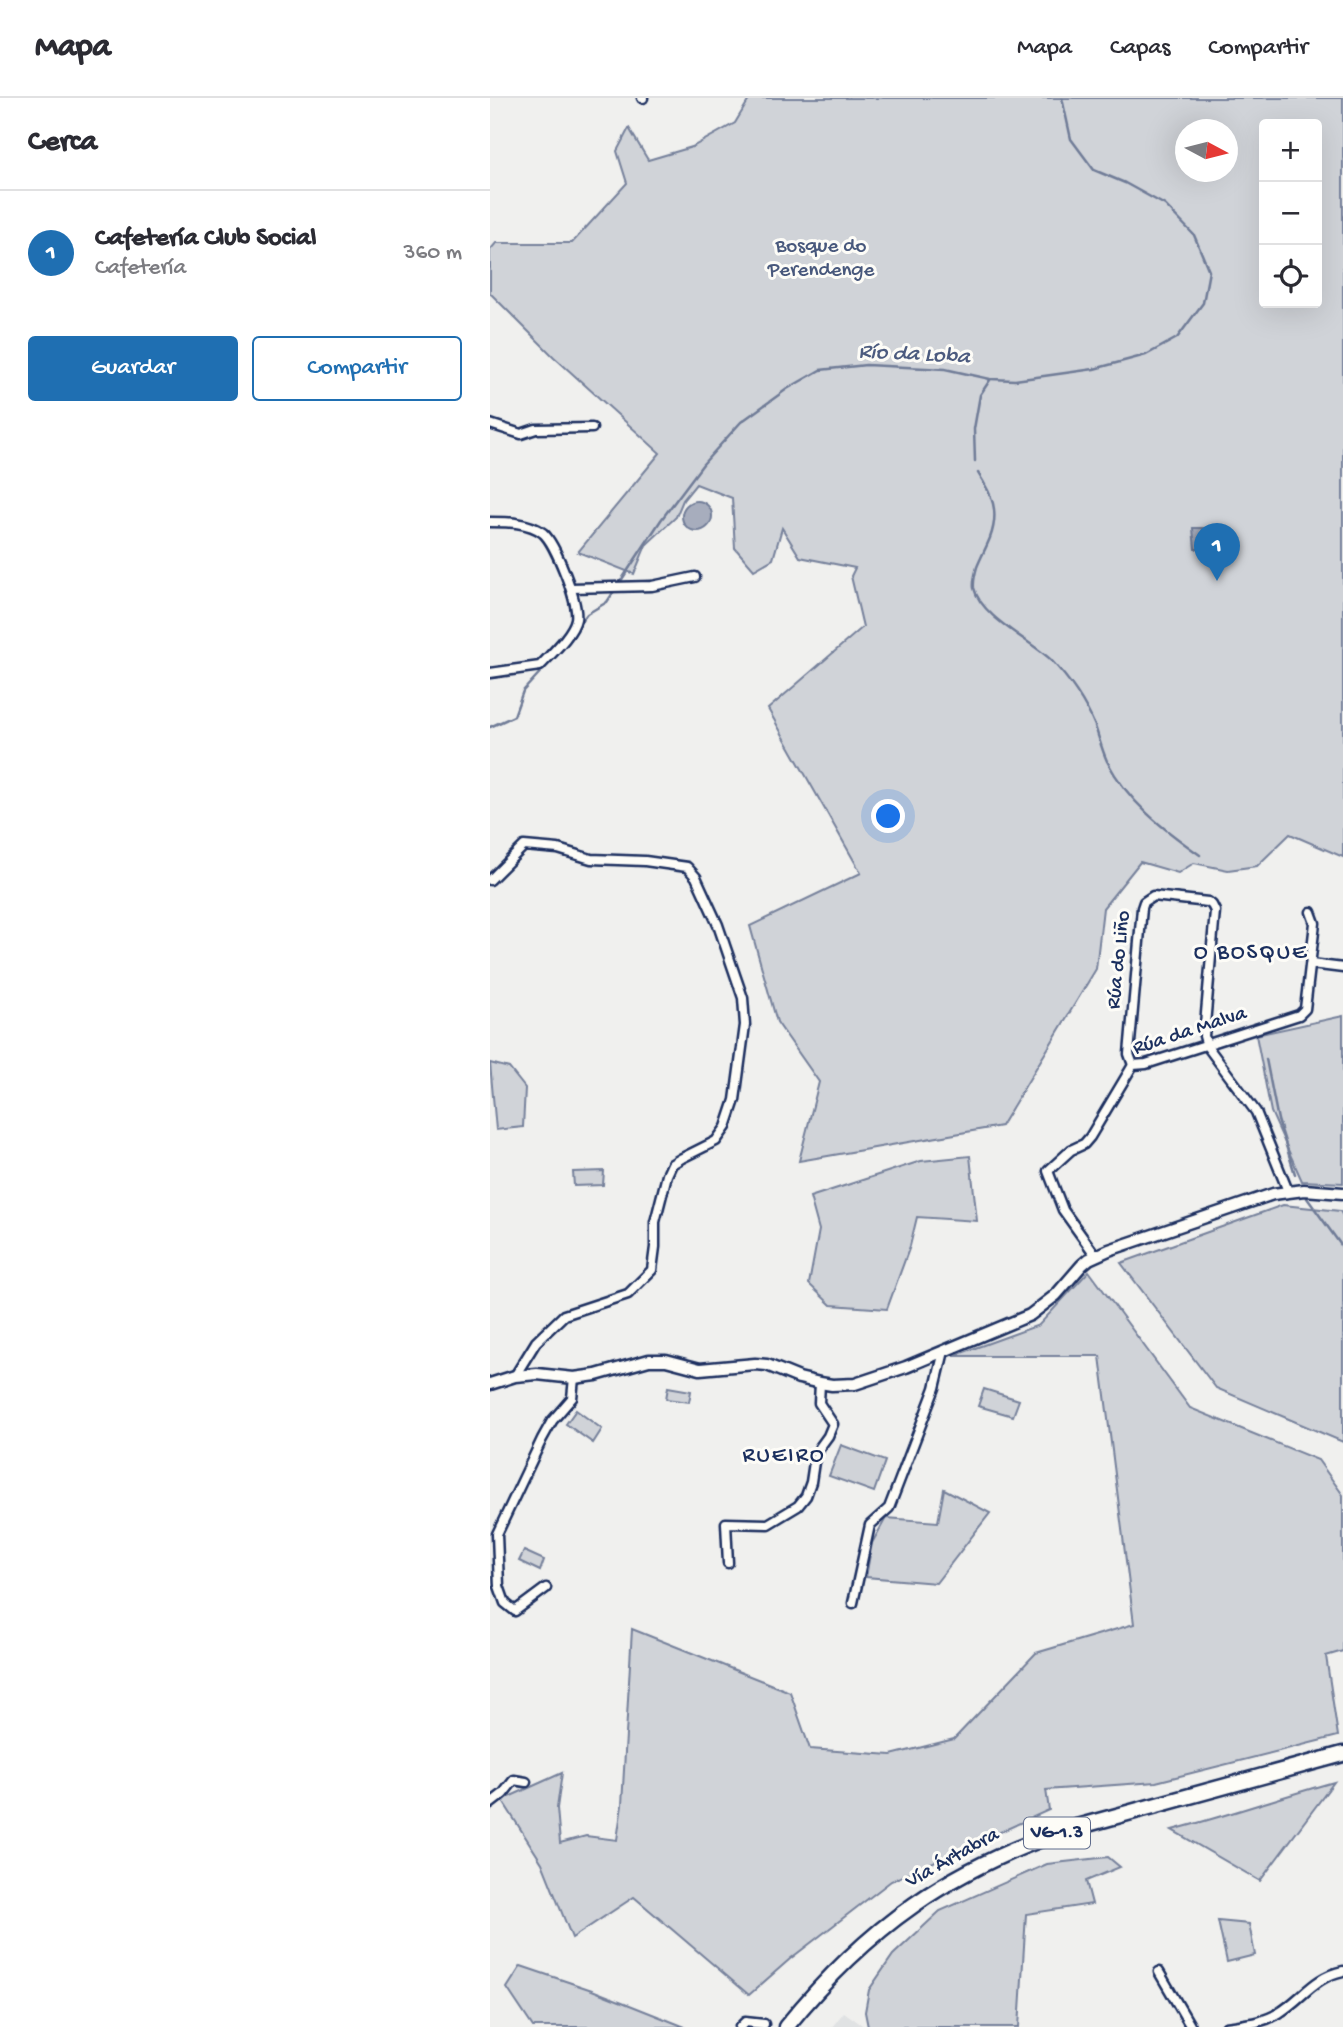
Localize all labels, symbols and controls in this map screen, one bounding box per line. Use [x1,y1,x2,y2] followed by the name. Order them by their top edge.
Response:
[35,29,111,67] text: Mapa
[1017,34,1072,63] text: Mapa
[1110,34,1170,63] text: Capas
[1208,34,1308,63] text: Compartir
[1175,119,1238,182] north arrow
[1259,119,1322,308] map controls
[1259,119,1322,182] button: +
[28,126,97,161] text: Cerca
[1259,182,1322,245] button: −
[95,224,316,255] text: Cafetería Club Social
[767,235,875,284] park label: Bosque do Perendenge
[46,240,56,267] text: 1
[404,240,462,267] text: 360 m
[1259,245,1322,308] button: locate
[95,255,186,282] text: Cafetería
[28,336,238,401] button: Guardar
[252,336,462,401] button: Compartir
[858,339,972,371] water label: Río da Loba
[1194,523,1240,581] pin: 1
[871,799,905,833] your location
[1102,909,1138,1010] street label: Rúa do Liño
[1194,940,1308,967] district label: O BOSQUE
[1130,1001,1251,1062] street label: Rúa da Malva
[742,1443,826,1470] district label: RUEIRO
[1024,1818,1090,1848] road number: VG-1.3
[900,1822,1005,1895] street label: Vía Ártabra

